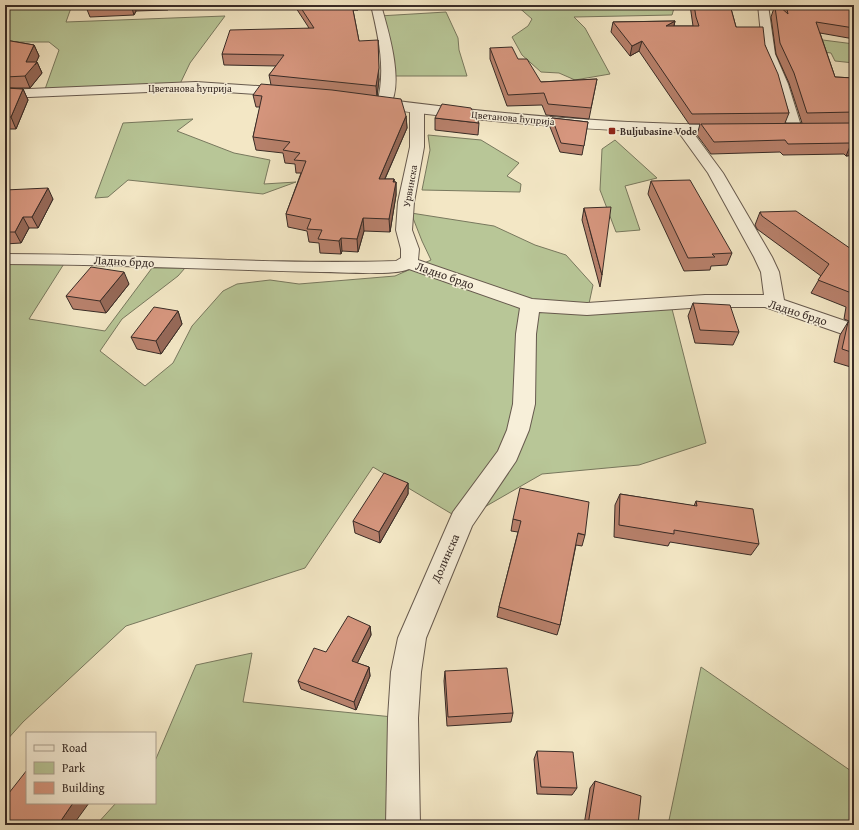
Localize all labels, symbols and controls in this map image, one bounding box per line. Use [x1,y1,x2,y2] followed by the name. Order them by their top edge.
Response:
[148,81,232,96] street label: Цветанова ћуприја
[471,107,555,129] street label: Цветанова ћуприја
[620,124,697,139] place label: Buljubasine Vode
[607,126,617,136] marker: Buljubasine Vode
[399,164,421,208] street label: Урвинска
[93,251,155,271] street label: Ладно брдо
[413,257,477,293] street label: Ладно брдо
[766,295,830,329] street label: Ладно брдо
[426,531,463,586] street label: Долинска
[26,732,156,804] legend
[62,739,88,756] text: Road
[62,759,86,776] text: Park
[62,779,105,796] text: Building

